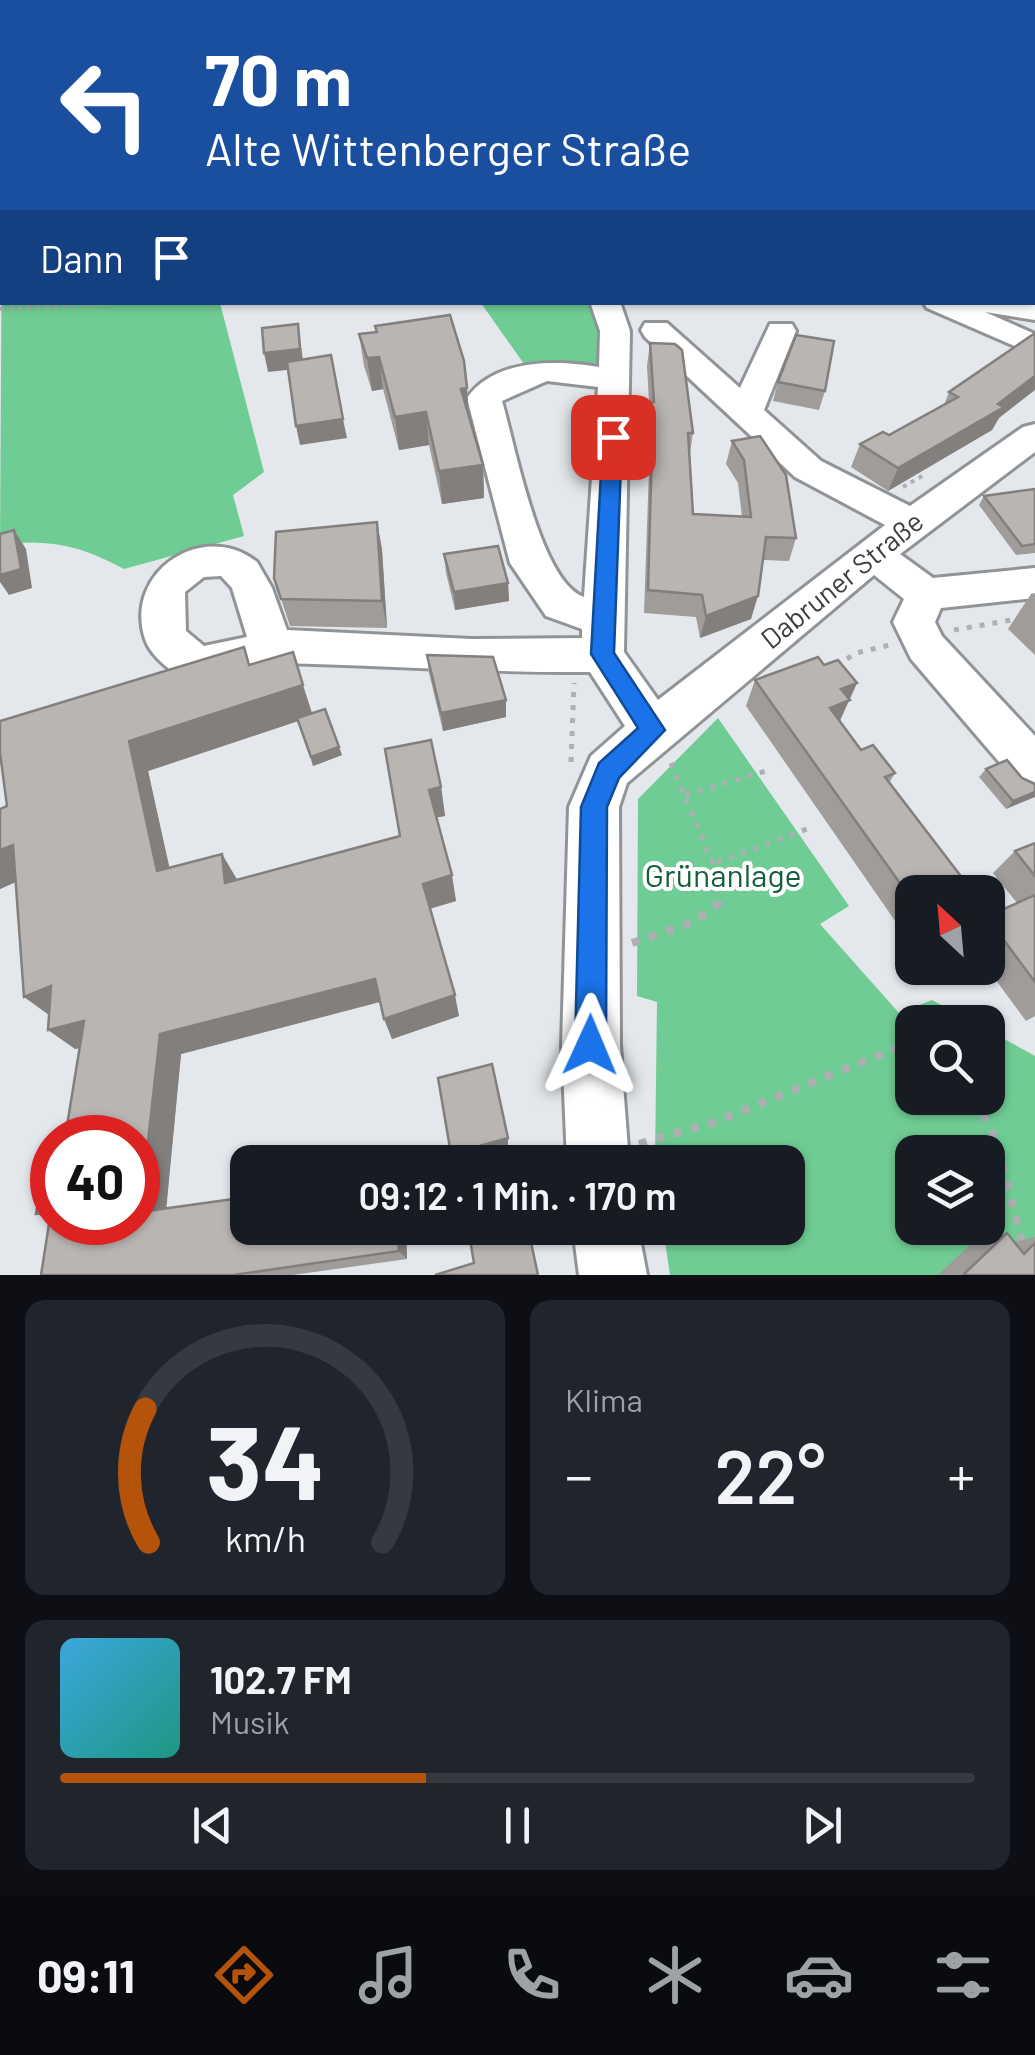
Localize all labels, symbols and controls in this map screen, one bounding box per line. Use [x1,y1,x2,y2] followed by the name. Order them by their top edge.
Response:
[205,36,352,120] text: 70 m
[40,40,170,170] icon: left
[205,121,691,175] text: Alte Wittenberger Straße
[144,230,199,285] icon: arrive
[40,235,124,281] text: Dann
[571,395,656,480] pin
[586,410,641,465] icon: arrive
[753,503,929,655] street label: Dabruner Straße
[644,855,802,893] park label: Grünanlage
[895,875,1005,985] north arrow
[895,875,1005,1245] map controls
[538,993,642,1097] position arrow
[895,1005,1005,1115] button: search
[30,1115,160,1245] speed limit sign: 40
[895,1135,1005,1245] button: layers
[358,1172,677,1218] text: 09:12 · 1 Min. · 170 m
[565,1380,643,1418] text: Klima
[205,1396,325,1521] text: 34
[714,1429,826,1519] text: 22°
[565,1441,593,1507] text: −
[947,1441,975,1507] text: +
[225,1516,305,1559] text: km/h
[210,1656,352,1702] text: 102.7 FM
[210,1702,290,1740] text: Musik
[185,1798,240,1853] icon: previous
[490,1798,545,1853] icon: pause
[795,1798,850,1853] icon: next
[209,1940,279,2010] icon: directions
[353,1940,423,2010] icon: music
[497,1940,567,2010] icon: phone
[640,1940,710,2010] icon: climate
[784,1940,854,2010] icon: car
[928,1940,998,2010] icon: filters
[37,1948,135,2002] text: 09:11

